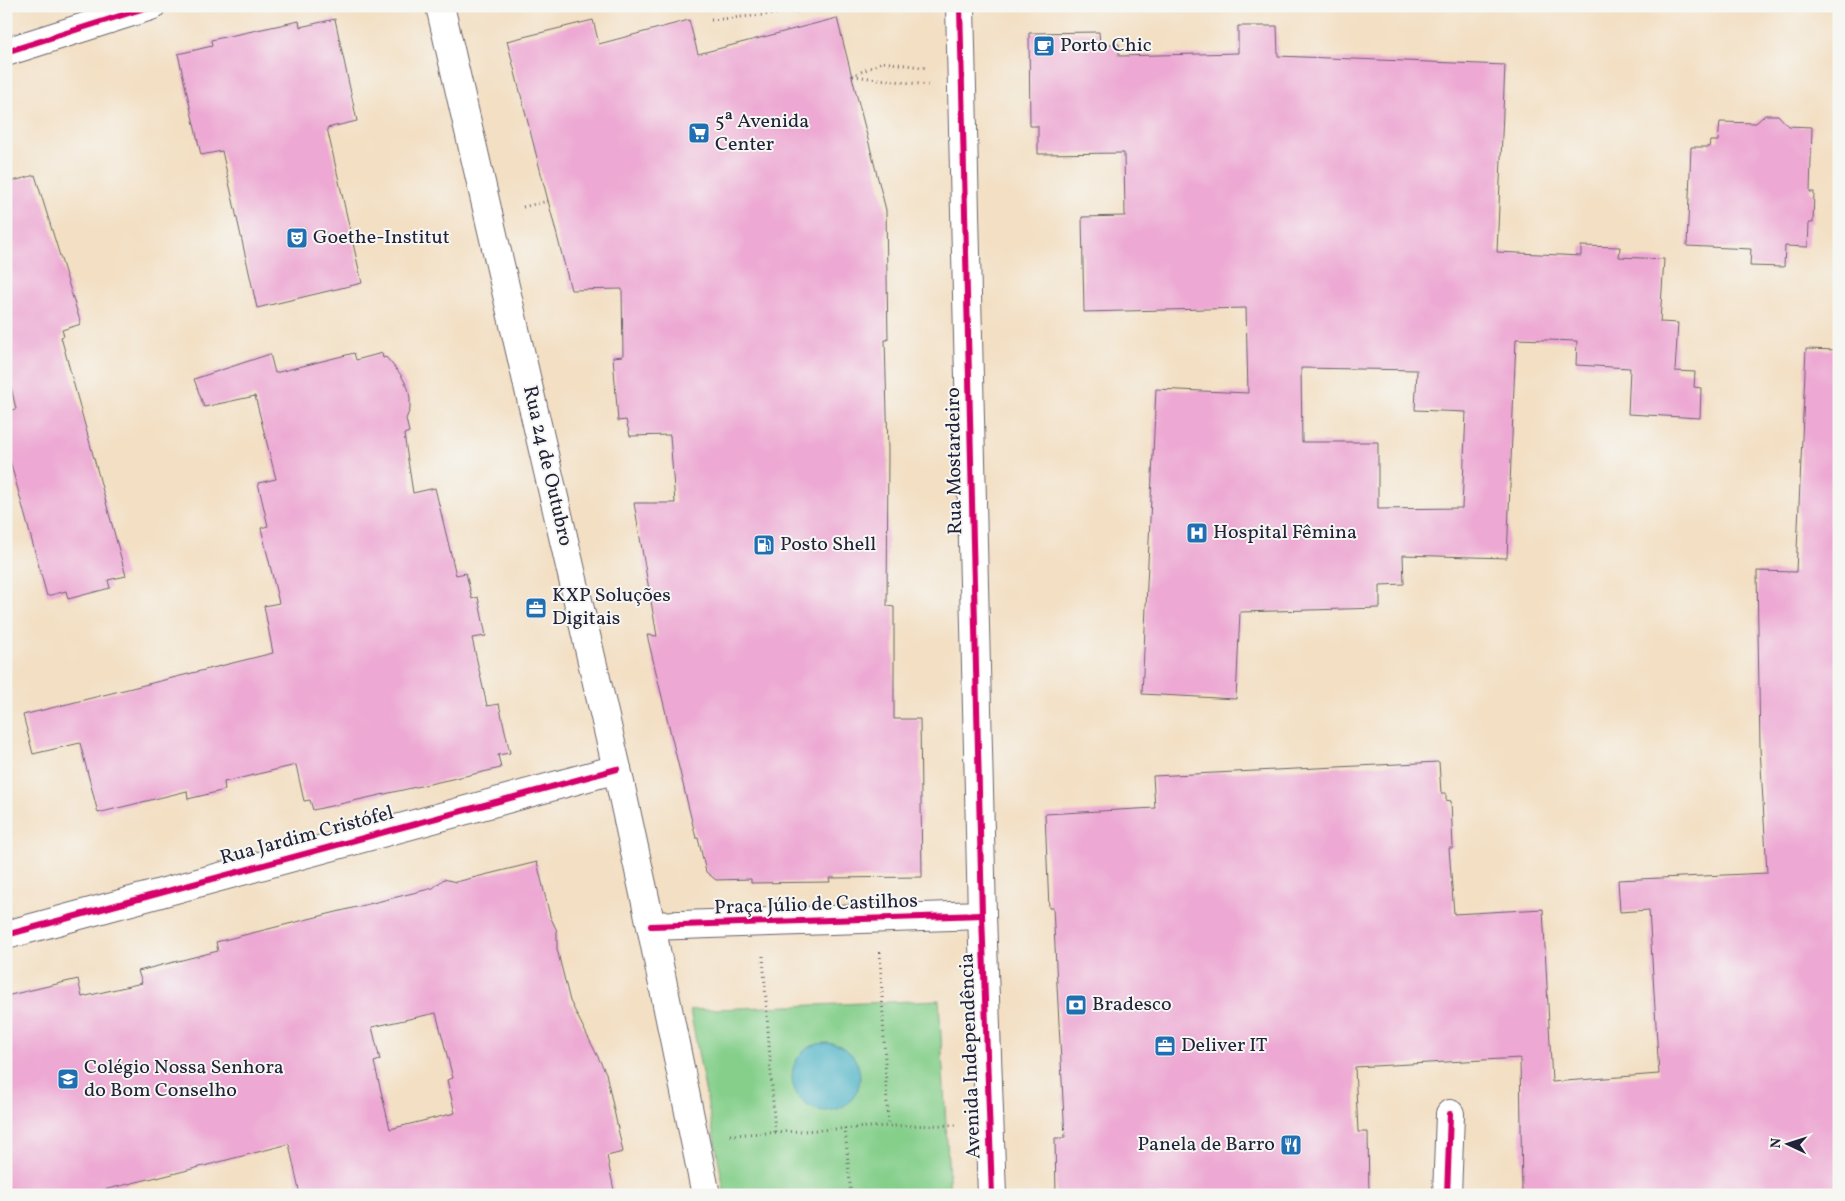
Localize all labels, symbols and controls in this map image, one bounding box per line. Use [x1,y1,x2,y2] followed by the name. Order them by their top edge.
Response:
[1060,32,1152,60] place label: Porto Chic
[1032,34,1056,58] cafe icon: Porto Chic
[715,108,809,159] place label: 5ª Avenida Center
[687,121,711,145] supermarket icon: 5ª Avenida Center
[313,224,450,252] place label: Goethe-Institut
[285,226,309,250] theatre icon: Goethe-Institut
[515,383,579,549] street label: Rua 24 de Outubro
[940,387,970,535] street label: Rua Mostardeiro
[1213,519,1357,547] place label: Hospital Fêmina
[1185,521,1209,545] hospital icon: Hospital Fêmina
[780,531,876,559] place label: Posto Shell
[752,533,776,557] fuel station icon: Posto Shell
[552,582,671,633] place label: KXP Soluções Digitais
[524,596,548,620] office icon: KXP Soluções Digitais
[217,799,397,873] street label: Rua Jardim Cristófel
[714,887,918,923] street label: Praça Júlio de Castilhos
[953,952,989,1160] street label: Avenida Independência
[1092,991,1172,1019] place label: Bradesco
[1064,993,1088,1017] bank icon: Bradesco
[1181,1032,1268,1060] place label: Deliver IT
[1153,1034,1177,1058] office icon: Deliver IT
[84,1054,284,1105] place label: Colégio Nossa Senhora do Bom Conselho
[56,1067,80,1091] school or university icon: Colégio Nossa Senhora do Bom Conselho
[1762,1118,1812,1168] north arrow
[1137,1131,1275,1159] place label: Panela de Barro
[1279,1133,1303,1157] restaurant icon: Panela de Barro
[1767,1137,1786,1149] text: N

